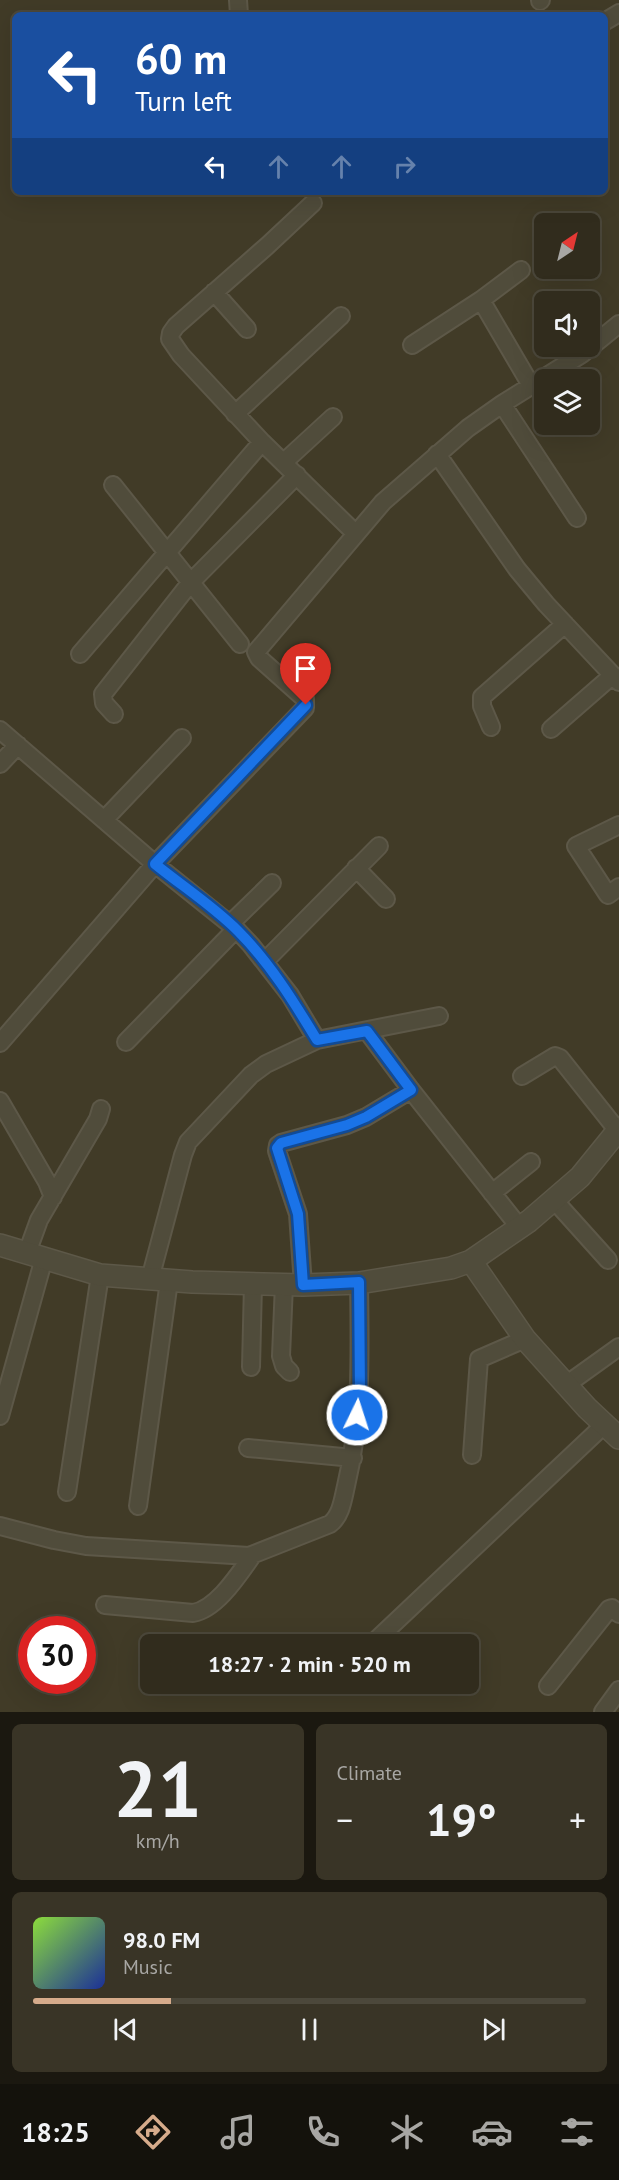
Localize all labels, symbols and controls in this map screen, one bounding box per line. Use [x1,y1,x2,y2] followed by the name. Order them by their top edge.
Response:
[135,31,227,86] text: 60 m
[36,36,114,114] icon: left
[135,84,232,118] text: Turn left
[199,150,232,183] icon: left
[262,150,295,183] icon: ahead
[325,150,358,183] icon: ahead
[388,150,421,183] icon: right
[534,213,600,279] north arrow
[534,213,600,435] map controls
[534,291,600,357] button: sound
[534,369,600,435] button: layers
[280,643,331,705] pin
[289,652,322,685] icon: arrive
[325,1383,389,1447] position arrow
[18,1616,96,1694] speed limit sign: 30
[208,1650,411,1678] text: 18:27 · 2 min · 520 m
[114,1738,202,1839] text: 21
[337,1760,402,1786] text: Climate
[426,1790,497,1848] text: 19°
[337,1798,353,1841] text: −
[569,1798,586,1841] text: +
[136,1828,180,1854] text: km/h
[123,1926,200,1954] text: 98.0 FM
[123,1954,172,1980] text: Music
[109,2013,142,2046] icon: previous
[293,2013,326,2046] icon: pause
[477,2013,510,2046] icon: next
[132,2111,174,2153] icon: directions
[217,2111,259,2153] icon: music
[302,2111,344,2153] icon: phone
[386,2111,428,2153] icon: climate
[471,2111,513,2153] icon: car
[556,2111,598,2153] icon: filters
[21,2115,90,2149] text: 18:25

